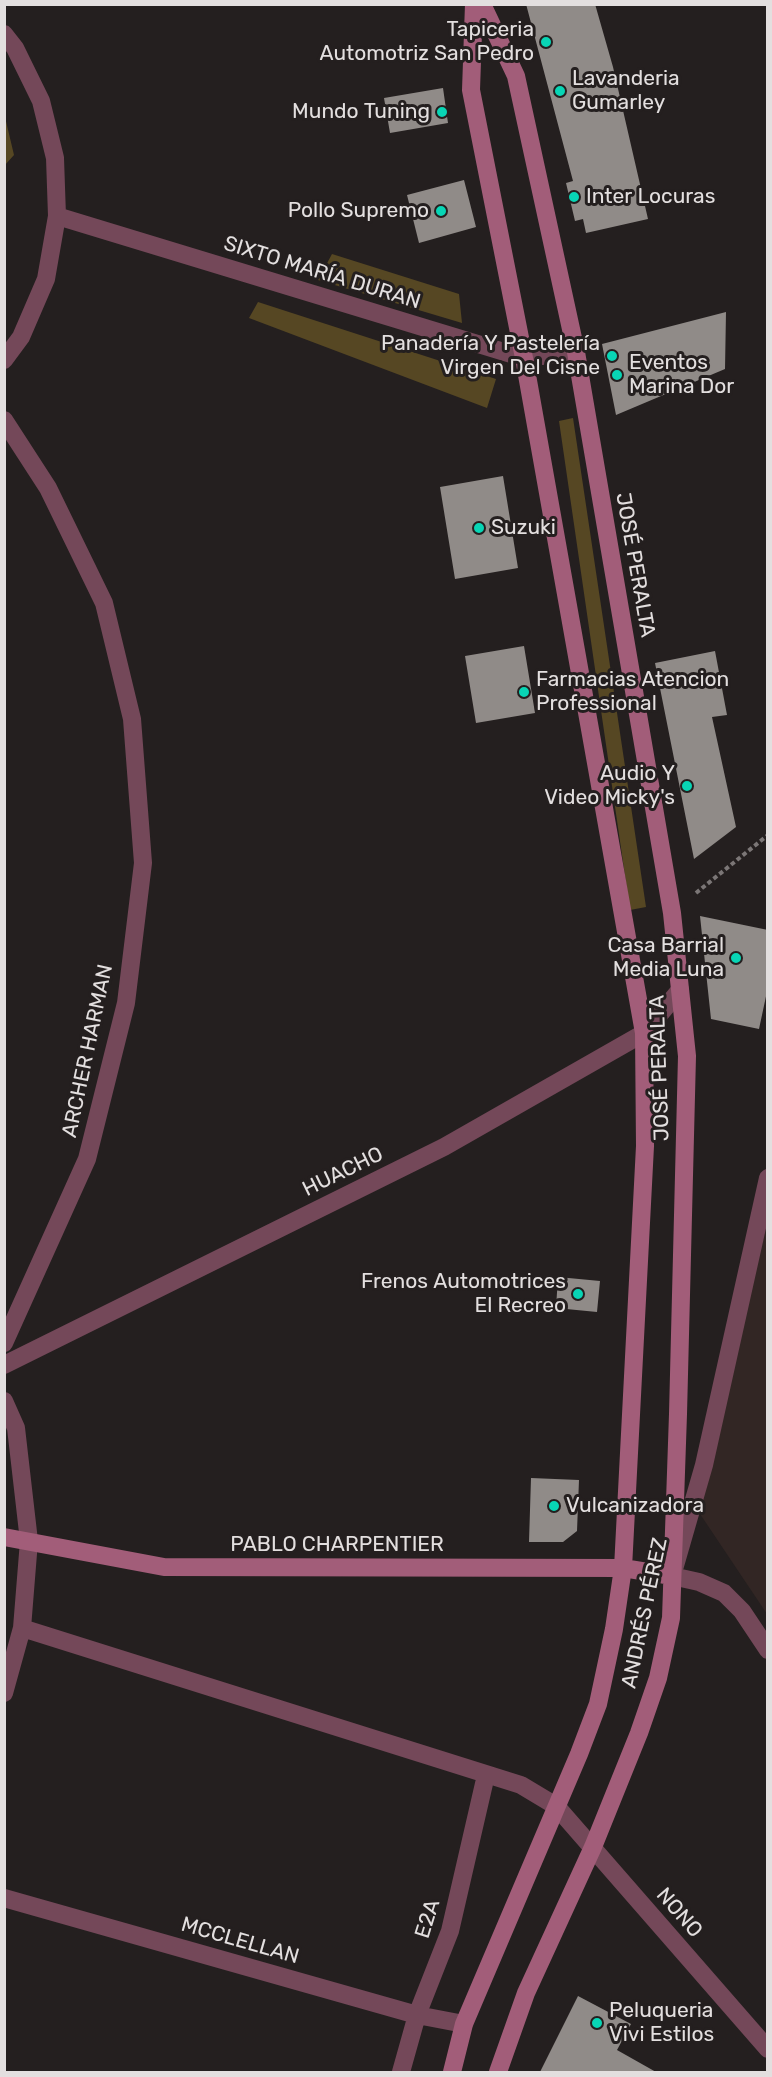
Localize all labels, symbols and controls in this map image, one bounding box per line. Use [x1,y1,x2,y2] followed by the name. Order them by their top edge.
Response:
[319,17,534,67] place label: Tapiceria Automotriz San Pedro
[539,35,553,49] marker: Tapiceria Automotriz San Pedro
[572,66,680,116] place label: Lavanderia Gumarley
[553,84,567,98] marker: Lavanderia Gumarley
[292,99,430,125] place label: Mundo Tuning
[435,105,449,119] marker: Mundo Tuning
[586,184,715,210] place label: Inter Locuras
[567,190,581,204] marker: Inter Locuras
[288,198,429,224] place label: Pollo Supremo
[434,204,448,218] marker: Pollo Supremo
[221,231,423,315] street label: SIXTO MARÍA DURAN
[381,331,600,381] place label: Panadería Y Pastelería Virgen Del Cisne
[605,349,619,363] marker: Panadería Y Pastelería Virgen Del Cisne
[629,350,734,400] place label: Eventos Marina Dor
[610,368,624,382] marker: Eventos Marina Dor
[610,491,660,639] street label: JOSÉ PERALTA
[491,515,556,541] place label: Suzuki
[472,521,486,535] marker: Suzuki
[536,667,729,717] place label: Farmacias Atencion Professional
[517,685,531,699] marker: Farmacias Atencion Professional
[544,761,675,811] place label: Audio Y Video Micky's
[680,779,694,793] marker: Audio Y Video Micky's
[608,933,724,983] place label: Casa Barrial Media Luna
[729,951,743,965] marker: Casa Barrial Media Luna
[57,962,119,1140] street label: ARCHER HARMAN
[645,994,675,1142] street label: JOSÉ PERALTA
[299,1142,387,1202] street label: HUACHO
[361,1269,566,1319] place label: Frenos Automotrices El Recreo
[571,1287,585,1301] marker: Frenos Automotrices El Recreo
[566,1493,704,1519] place label: Vulcanizadora
[547,1499,561,1513] marker: Vulcanizadora
[230,1532,444,1558] street label: PABLO CHARPENTIER
[617,1535,673,1691] street label: ANDRÉS PÉREZ
[651,1883,707,1943] street label: NONO
[410,1897,446,1941] street label: E2A
[178,1912,302,1970] street label: MCCLELLAN
[609,1998,714,2048] place label: Peluqueria Vivi Estilos
[590,2016,604,2030] marker: Peluqueria Vivi Estilos

